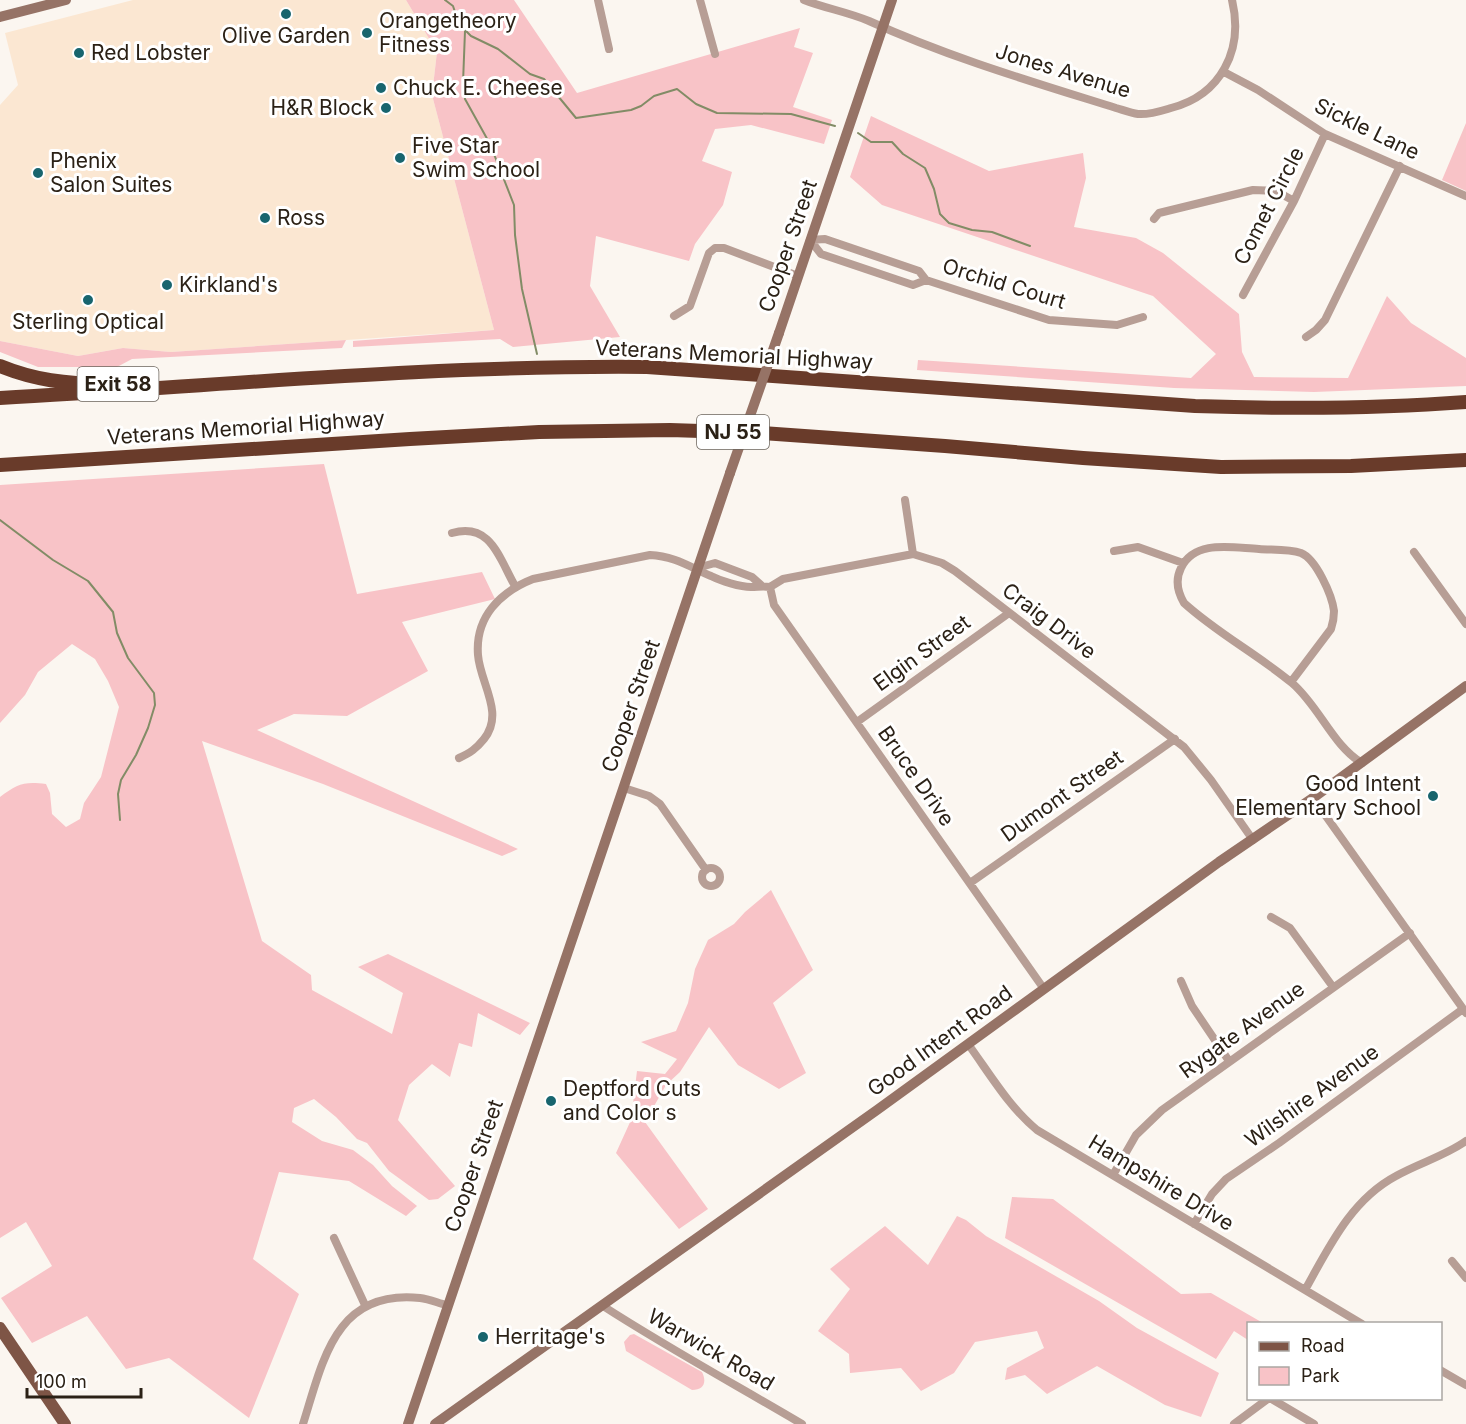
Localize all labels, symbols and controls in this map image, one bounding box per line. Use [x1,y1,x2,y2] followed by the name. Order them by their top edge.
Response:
[279,7,293,21] marker: Olive Garden
[379,8,517,57] place label: Orangetheory Fitness
[222,23,350,48] place label: Olive Garden
[360,26,374,40] marker: Orangetheory Fitness
[993,38,1134,103] street label: Jones Avenue
[91,40,211,65] place label: Red Lobster
[72,46,86,60] marker: Red Lobster
[393,75,563,100] place label: Chuck E. Cheese
[374,81,388,95] marker: Chuck E. Cheese
[1311,92,1424,165] street label: Sickle Lane
[271,95,374,120] place label: H&R Block
[379,101,393,115] marker: H&R Block
[412,133,540,182] place label: Five Star Swim School
[1228,143,1309,269] street label: Comet Circle
[50,148,172,197] place label: Phenix Salon Suites
[393,151,407,165] marker: Five Star Swim School
[31,166,45,180] marker: Phenix Salon Suites
[753,176,822,315] street label: Cooper Street
[277,205,325,230] place label: Ross
[258,211,272,225] marker: Ross
[940,253,1069,314] street label: Orchid Court
[179,272,278,297] place label: Kirkland's
[160,278,174,292] marker: Kirkland's
[81,293,95,307] marker: Sterling Optical
[12,309,164,334] place label: Sterling Optical
[594,335,874,374] street label: Veterans Memorial Highway
[78,367,158,401] road number: Exit 58
[106,405,386,450] street label: Veterans Memorial Highway
[697,415,769,449] road number: NJ 55
[997,577,1101,664] street label: Craig Drive
[869,609,975,696] street label: Elgin Street
[596,636,665,775] street label: Cooper Street
[873,721,960,831] street label: Bruce Drive
[996,744,1128,847] street label: Dumont Street
[1235,771,1421,820] place label: Good Intent Elementary School
[1426,789,1440,803] marker: Good Intent Elementary School
[1174,976,1309,1083] street label: Rygate Avenue
[863,980,1017,1101] street label: Good Intent Road
[1240,1039,1383,1152] street label: Wilshire Avenue
[563,1076,701,1125] place label: Deptford Cuts and Color s
[544,1094,558,1108] marker: Deptford Cuts and Color s
[439,1096,508,1235] street label: Cooper Street
[1084,1129,1238,1236] street label: Hampshire Drive
[644,1303,779,1396] street label: Warwick Road
[1247,1322,1442,1400] legend
[495,1324,605,1349] place label: Herritage's
[476,1330,490,1344] marker: Herritage's
[1301,1335,1344,1356] text: Road
[27,1361,141,1399] scale bar
[1301,1365,1340,1386] text: Park
[36,1371,87,1392] text: 100 m

